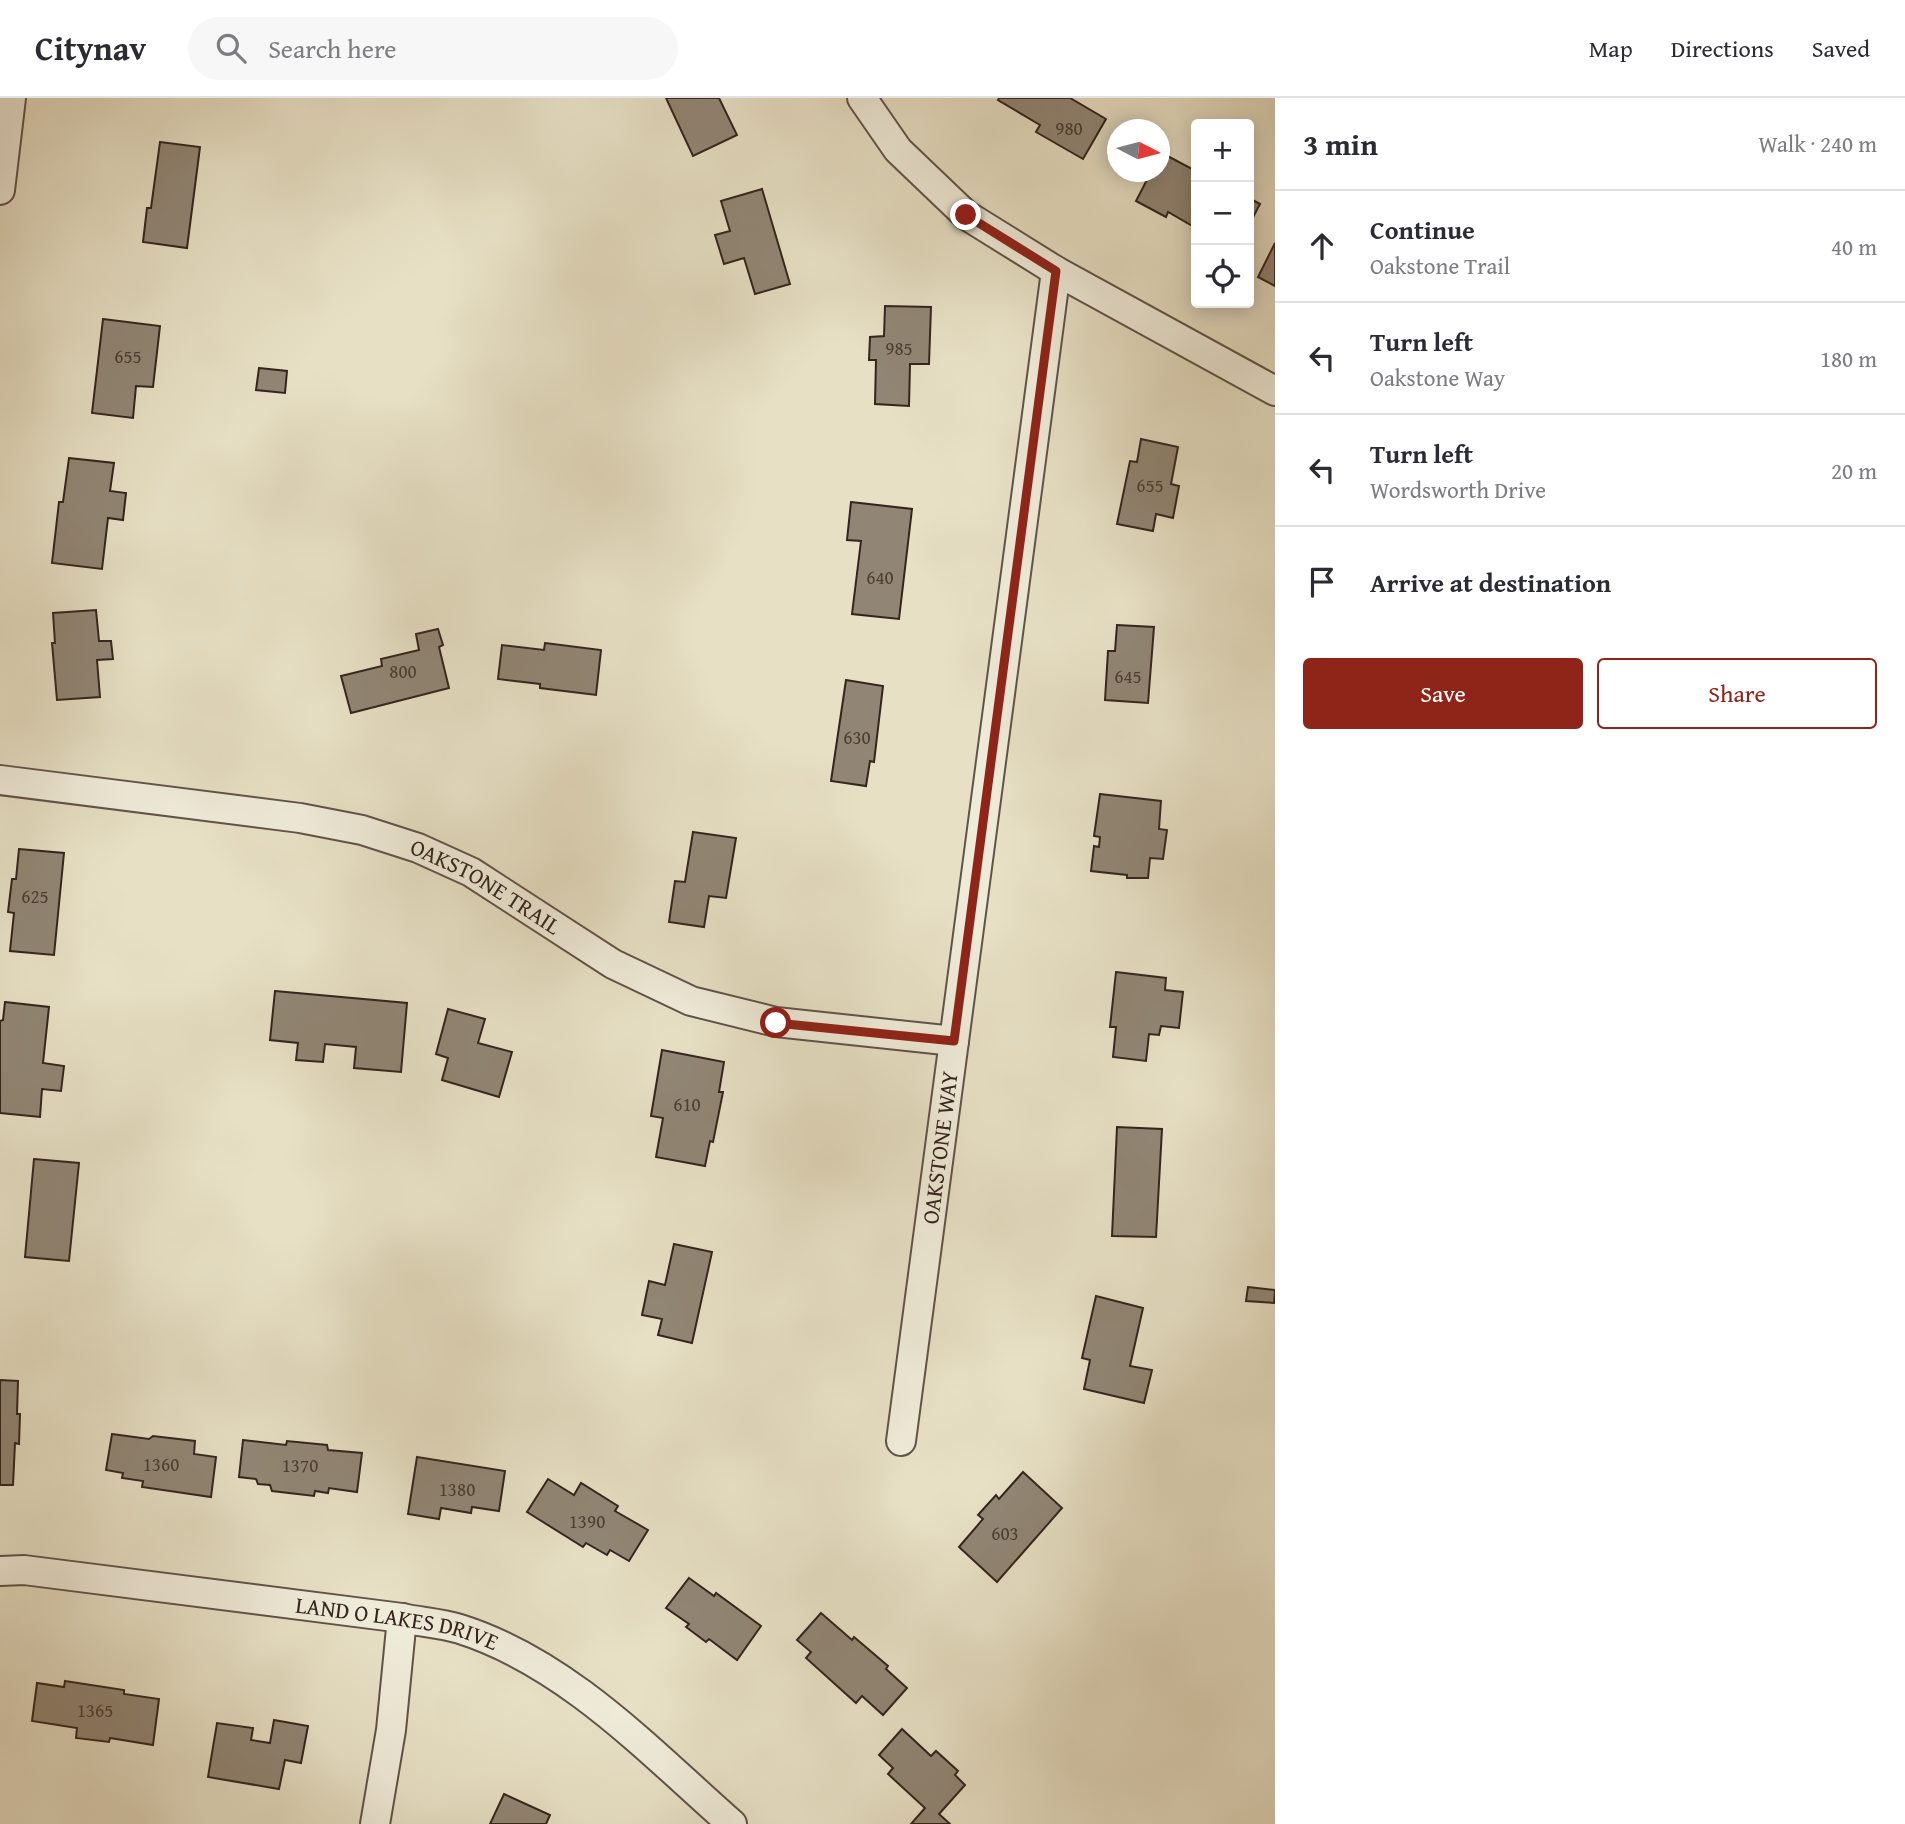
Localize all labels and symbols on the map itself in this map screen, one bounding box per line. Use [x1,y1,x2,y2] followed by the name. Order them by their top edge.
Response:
[1055,114,1083,142] house number: 980
[1107,119,1170,182] north arrow
[950,199,981,230] route end
[885,334,913,362] house number: 985
[114,342,142,370] house number: 655
[1136,471,1164,499] house number: 655
[866,563,894,591] house number: 640
[389,657,417,685] house number: 800
[1114,662,1142,690] house number: 645
[843,723,871,751] house number: 630
[406,830,568,942] street label: OAKSTONE TRAIL
[21,882,49,910] house number: 625
[760,1007,791,1038] route start
[913,1069,966,1226] street label: OAKSTONE WAY
[673,1090,701,1118] house number: 610
[143,1450,179,1478] house number: 1360
[282,1451,318,1479] house number: 1370
[439,1475,475,1503] house number: 1380
[569,1507,605,1535] house number: 1390
[991,1519,1019,1547] house number: 603
[294,1588,504,1658] street label: LAND O LAKES DRIVE
[77,1696,113,1724] house number: 1365

